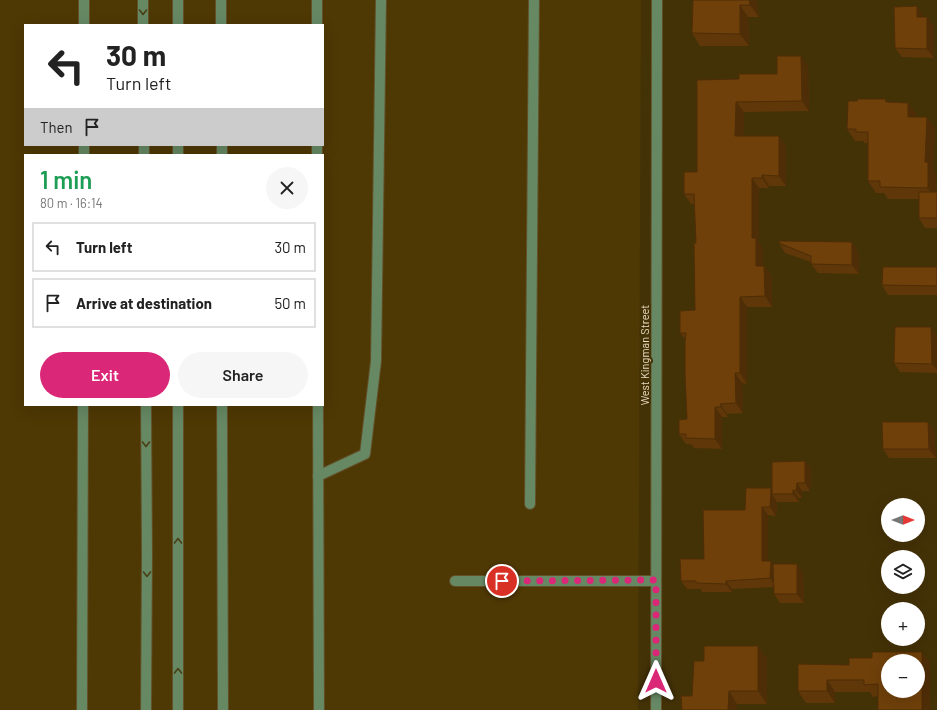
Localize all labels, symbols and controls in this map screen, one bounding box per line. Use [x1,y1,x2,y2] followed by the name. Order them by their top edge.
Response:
[139,10,147,16] one-way arrow
[106,38,166,72] text: 30 m
[40,40,92,92] icon: left
[106,72,172,94] text: Turn left
[81,116,103,138] icon: arrive
[40,118,73,136] text: Then
[40,165,92,194] text: 1 min
[266,167,308,209] button: close
[40,195,103,211] text: 80 m · 16:14
[42,236,64,258] icon: left
[76,238,132,256] text: Turn left
[274,238,306,256] text: 30 m
[42,292,64,314] icon: arrive
[76,294,212,312] text: Arrive at destination
[274,294,306,312] text: 50 m
[638,305,651,405] street label: West Kingman Street
[40,352,170,398] button: Exit
[178,352,308,398] button: Share
[142,441,150,447] one-way arrow
[881,498,925,542] north arrow
[881,498,925,698] map controls
[174,538,182,544] one-way arrow
[881,550,925,594] button: layers
[485,564,519,598] pin
[491,570,513,592] icon: arrive
[143,571,151,577] one-way arrow
[881,602,925,646] button: +
[881,654,925,698] button: −
[635,660,677,702] position arrow
[174,668,182,674] one-way arrow

